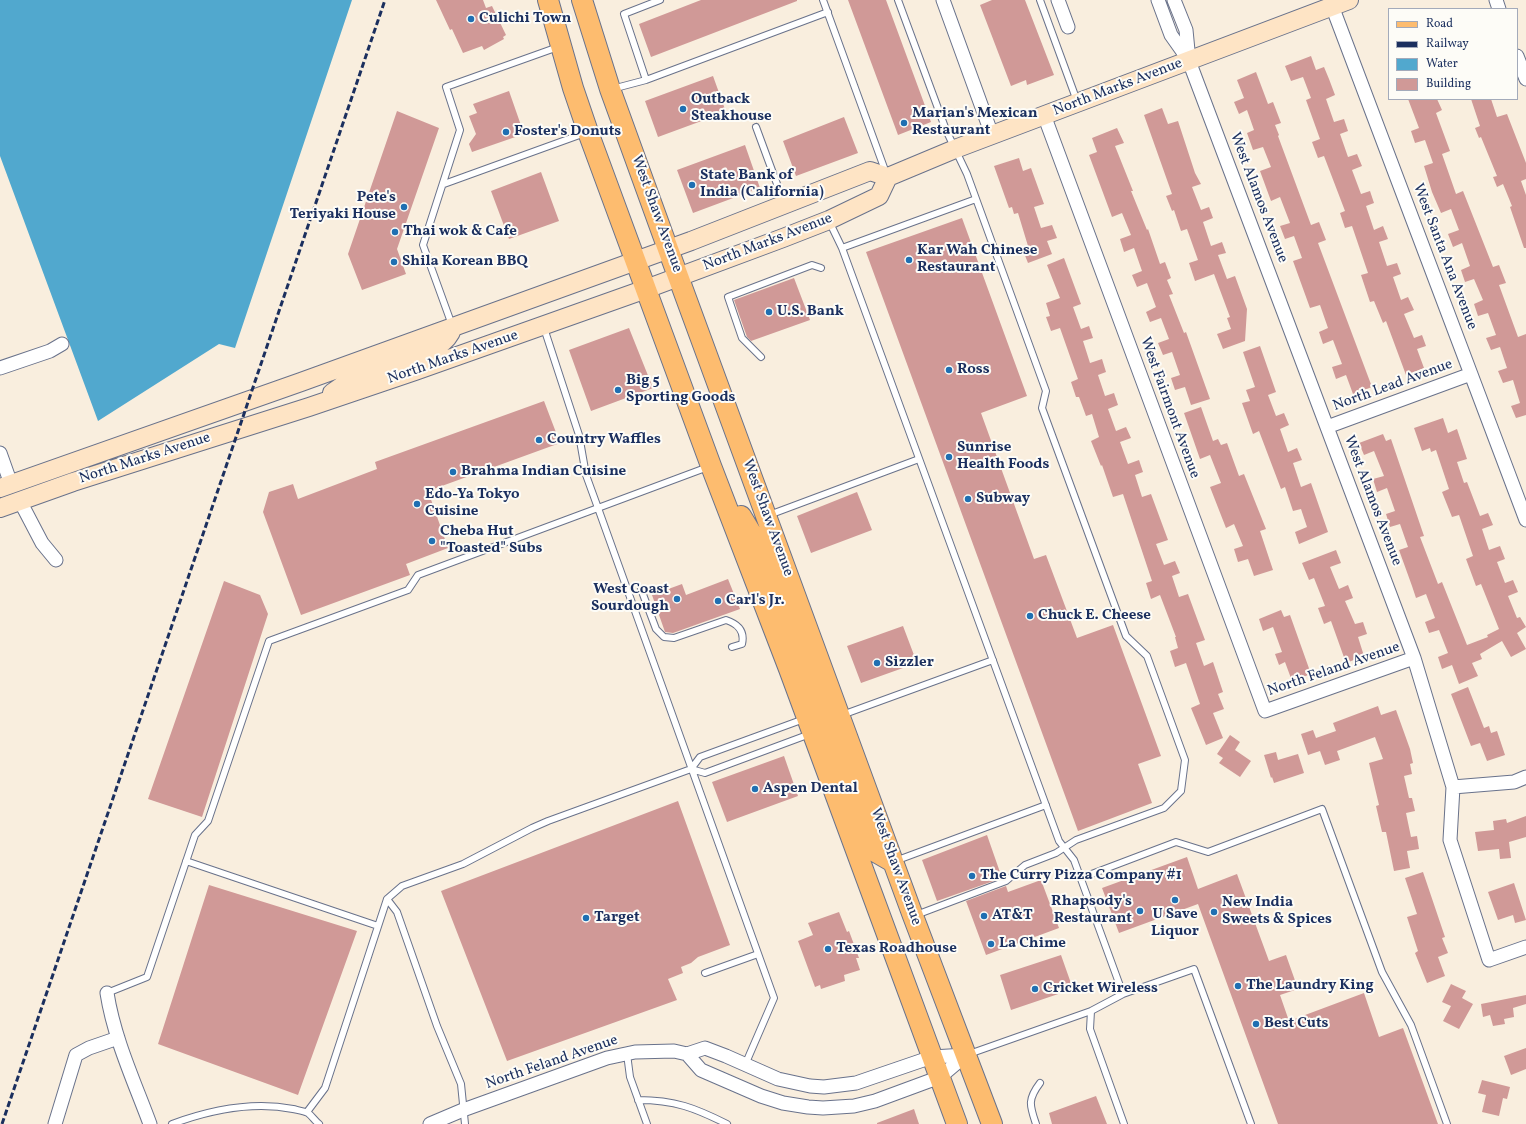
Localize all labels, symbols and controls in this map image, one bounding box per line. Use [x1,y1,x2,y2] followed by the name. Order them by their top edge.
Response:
[1388,8,1518,100] legend
[479,10,571,28] place label: Culichi Town
[466,14,476,24] marker: Culichi Town
[1426,16,1453,32] text: Road
[1426,36,1469,52] text: Railway
[1051,55,1185,121] street label: North Marks Avenue
[1426,56,1458,72] text: Water
[1426,76,1471,92] text: Building
[691,91,772,126] place label: Outback Steakhouse
[678,104,688,114] marker: Outback Steakhouse
[912,105,1038,140] place label: Marian's Mexican Restaurant
[899,118,909,128] marker: Marian's Mexican Restaurant
[514,123,621,141] place label: Foster's Donuts
[501,127,511,137] marker: Foster's Donuts
[1225,130,1291,266] street label: West Alamos Avenue
[626,153,686,275] street label: West Shaw Avenue
[700,167,824,202] place label: State Bank of India (California)
[687,180,697,190] marker: State Bank of India (California)
[1408,181,1480,333] street label: West Santa Ana Avenue
[290,189,396,224] place label: Pete's Teriyaki House
[399,202,409,212] marker: Pete's Teriyaki House
[701,210,835,276] street label: North Marks Avenue
[403,223,517,241] place label: Thai wok & Cafe
[390,227,400,237] marker: Thai wok & Cafe
[917,242,1038,277] place label: Kar Wah Chinese Restaurant
[402,253,528,271] place label: Shila Korean BBQ
[904,255,914,265] marker: Kar Wah Chinese Restaurant
[389,257,399,267] marker: Shila Korean BBQ
[777,303,844,321] place label: U.S. Bank
[764,307,774,317] marker: U.S. Bank
[385,327,521,389] street label: North Marks Avenue
[1135,335,1203,481] street label: West Fairmont Avenue
[1331,356,1455,416] street label: North Lead Avenue
[957,361,990,379] place label: Ross
[944,365,954,375] marker: Ross
[626,372,735,407] place label: Big 5 Sporting Goods
[613,385,623,395] marker: Big 5 Sporting Goods
[77,429,213,489] street label: North Marks Avenue
[547,431,661,449] place label: Country Waffles
[1339,433,1405,569] street label: West Alamos Avenue
[534,435,544,445] marker: Country Waffles
[957,439,1049,474] place label: Sunrise Health Foods
[944,452,954,462] marker: Sunrise Health Foods
[737,457,797,579] street label: West Shaw Avenue
[461,463,626,481] place label: Brahma Indian Cuisine
[448,467,458,477] marker: Brahma Indian Cuisine
[425,486,520,521] place label: Edo-Ya Tokyo Cuisine
[976,490,1030,508] place label: Subway
[963,494,973,504] marker: Subway
[412,499,422,509] marker: Edo-Ya Tokyo Cuisine
[440,523,542,558] place label: Cheba Hut "Toasted" Subs
[427,536,437,546] marker: Cheba Hut "Toasted" Subs
[591,581,669,616] place label: West Coast Sourdough
[726,592,785,610] place label: Carl's Jr.
[672,594,682,604] marker: West Coast Sourdough
[713,596,723,606] marker: Carl's Jr.
[1038,607,1151,625] place label: Chuck E. Cheese
[1025,611,1035,621] marker: Chuck E. Cheese
[1265,639,1403,701] street label: North Feland Avenue
[885,654,934,672] place label: Sizzler
[872,658,882,668] marker: Sizzler
[763,780,858,798] place label: Aspen Dental
[750,784,760,794] marker: Aspen Dental
[865,806,925,928] street label: West Shaw Avenue
[980,867,1182,885] place label: The Curry Pizza Company #1
[967,871,977,881] marker: The Curry Pizza Company #1
[1051,893,1132,928] place label: Rhapsody's Restaurant
[1222,894,1332,929] place label: New India Sweets & Spices
[1170,895,1180,905] marker: U Save Liquor
[1135,906,1145,916] marker: Rhapsody's Restaurant
[1151,906,1199,941] place label: U Save Liquor
[992,907,1033,925] place label: AT&T
[1209,907,1219,917] marker: New India Sweets & Spices
[594,909,640,927] place label: Target
[979,911,989,921] marker: AT&T
[581,913,591,923] marker: Target
[999,935,1066,953] place label: La Chime
[986,939,996,949] marker: La Chime
[836,940,957,958] place label: Texas Roadhouse
[823,944,833,954] marker: Texas Roadhouse
[1246,977,1374,995] place label: The Laundry King
[1043,980,1158,998] place label: Cricket Wireless
[1233,981,1243,991] marker: The Laundry King
[1030,984,1040,994] marker: Cricket Wireless
[1264,1015,1328,1033] place label: Best Cuts
[1251,1019,1261,1029] marker: Best Cuts
[483,1032,621,1094] street label: North Feland Avenue

